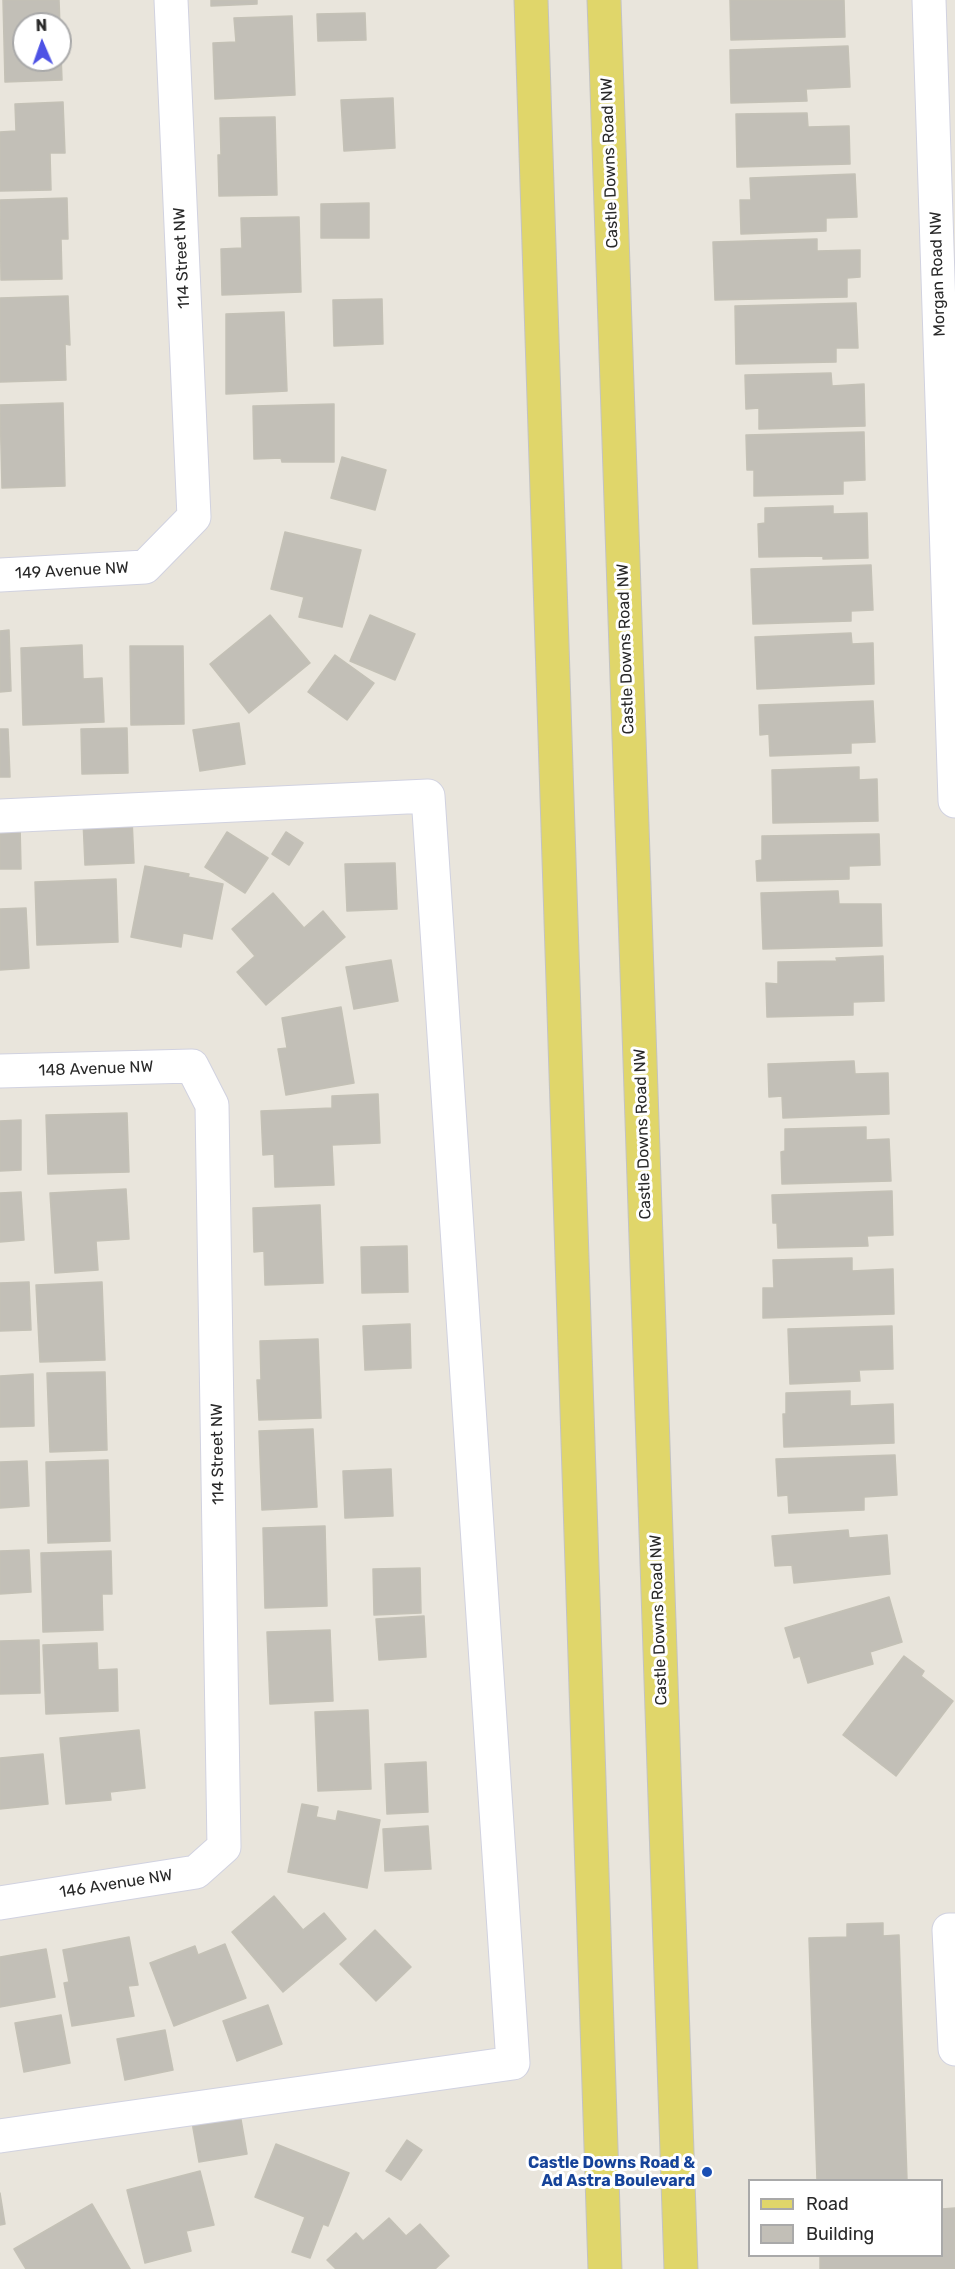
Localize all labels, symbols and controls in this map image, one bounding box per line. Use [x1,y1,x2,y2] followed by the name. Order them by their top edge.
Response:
[12,12,72,72] north arrow
[35,16,48,35] text: N
[597,77,623,249] street label: Castle Downs Road NW
[170,207,194,309] street label: 114 Street NW
[926,211,950,337] street label: Morgan Road NW
[15,558,129,584] street label: 149 Avenue NW
[613,563,639,735] street label: Castle Downs Road NW
[630,1048,656,1220] street label: Castle Downs Road NW
[38,1057,154,1081] street label: 148 Avenue NW
[208,1403,228,1505] street label: 114 Street NW
[646,1534,672,1706] street label: Castle Downs Road NW
[58,1866,174,1902] street label: 146 Avenue NW
[528,2153,695,2191] place label: Castle Downs Road & Ad Astra Boulevard
[700,2165,714,2179] marker: Castle Downs Road & Ad Astra Boulevard
[748,2179,943,2257] legend
[806,2193,849,2215] text: Road
[806,2223,874,2245] text: Building

